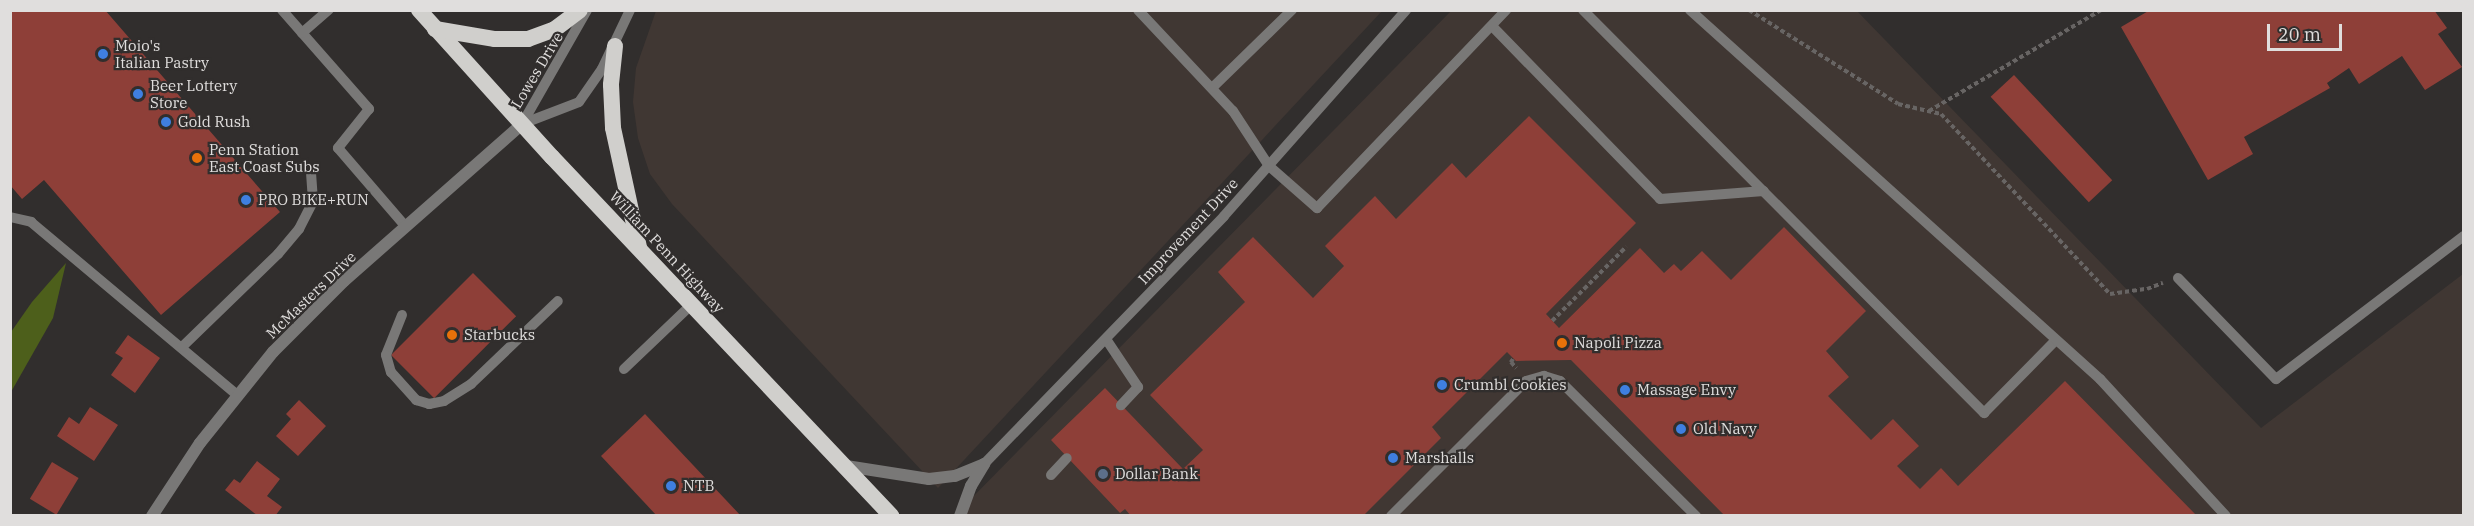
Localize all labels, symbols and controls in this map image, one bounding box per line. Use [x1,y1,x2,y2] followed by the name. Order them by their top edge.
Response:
[2270,12,2345,50] scale bar
[2278,23,2321,46] text: 20 m
[507,29,567,111] street label: Lowes Drive
[115,36,209,71] place label: Moio's Italian Pastry
[96,47,110,61] marker: Moio's Italian Pastry
[150,76,237,111] place label: Beer Lottery Store
[131,87,145,101] marker: Beer Lottery Store
[178,113,250,131] place label: Gold Rush
[159,115,173,129] marker: Gold Rush
[209,140,320,175] place label: Penn Station East Coast Subs
[190,151,204,165] marker: Penn Station East Coast Subs
[1134,174,1242,288] street label: Improvement Drive
[606,187,728,317] street label: William Penn Highway
[258,191,369,209] place label: PRO BIKE+RUN
[239,193,253,207] marker: PRO BIKE+RUN
[262,248,360,342] street label: McMasters Drive
[464,326,535,344] place label: Starbucks
[445,328,459,342] marker: Starbucks
[1574,334,1662,352] place label: Napoli Pizza
[1555,336,1569,350] marker: Napoli Pizza
[1454,376,1566,394] place label: Crumbl Cookies
[1435,378,1449,392] marker: Crumbl Cookies
[1637,381,1736,399] place label: Massage Envy
[1618,383,1632,397] marker: Massage Envy
[1693,420,1757,438] place label: Old Navy
[1674,422,1688,436] marker: Old Navy
[1405,449,1474,467] place label: Marshalls
[1386,451,1400,465] marker: Marshalls
[1115,465,1198,483] place label: Dollar Bank
[1096,467,1110,481] marker: Dollar Bank
[683,477,714,495] place label: NTB
[664,479,678,493] marker: NTB

